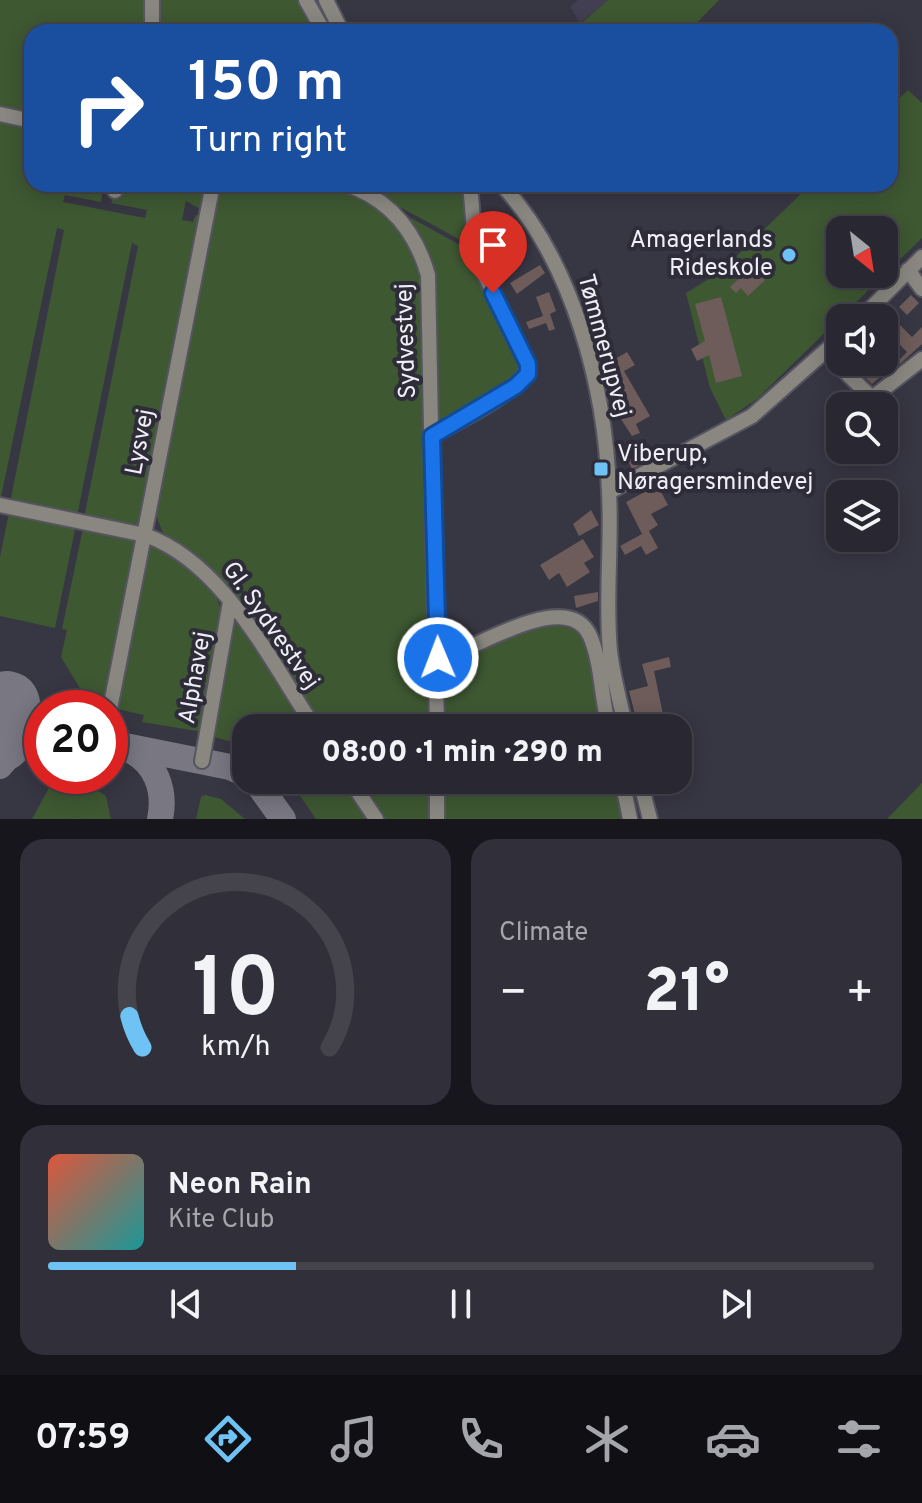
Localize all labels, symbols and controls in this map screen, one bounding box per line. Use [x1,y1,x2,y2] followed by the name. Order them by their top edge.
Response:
[188,50,344,120] text: 150 m
[56,56,160,160] icon: right
[188,119,347,165] text: Turn right
[459,211,527,293] pin
[826,216,898,288] north arrow
[826,216,898,552] map controls
[471,223,515,267] icon: arrive
[630,226,773,284] place label: Amagerlands Rideskole
[780,246,798,264] marker: Amagerlands Rideskole
[569,271,637,421] street label: Tømmerupvej
[390,283,424,399] street label: Sydvestvej
[826,304,898,376] button: sound
[826,392,898,464] button: search
[120,406,162,478] street label: Lysvej
[617,440,813,498] place label: Viberup, Nøragersmindevej
[592,460,610,478] marker: Viberup, Nøragersmindevej
[826,480,898,552] button: layers
[215,556,325,696] street label: Gl. Sydvestvej
[396,616,480,700] position arrow
[173,629,219,727] street label: Alphavej
[24,690,128,794] speed limit sign: 20
[321,735,603,772] text: 08:00 · 1 min · 290 m
[499,917,588,950] text: Climate
[192,941,279,1046] text: 10
[643,957,730,1033] text: 21°
[499,967,527,1023] text: −
[846,967,874,1023] text: +
[201,1030,270,1066] text: km/h
[168,1167,312,1204] text: Neon Rain
[168,1204,274,1237] text: Kite Club
[164,1282,208,1326] icon: previous
[439,1282,483,1326] icon: pause
[714,1282,758,1326] icon: next
[200,1411,256,1467] icon: directions
[326,1411,382,1467] icon: music
[453,1411,509,1467] icon: phone
[579,1411,635,1467] icon: climate
[705,1411,761,1467] icon: car
[831,1411,887,1467] icon: filters
[35,1416,130,1462] text: 07:59

